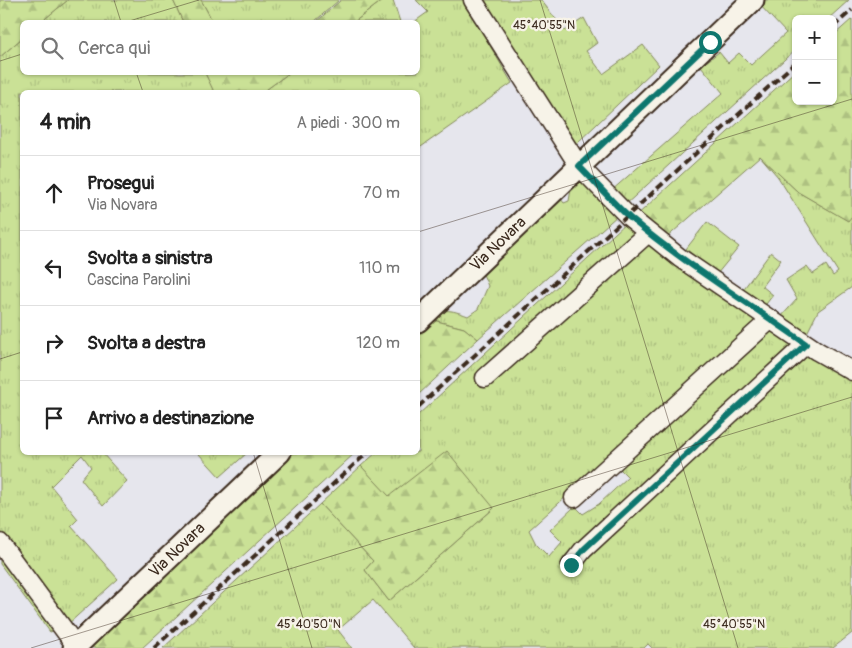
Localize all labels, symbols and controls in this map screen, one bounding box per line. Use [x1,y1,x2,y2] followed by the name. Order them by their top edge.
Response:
[792,15,837,105] map controls
[792,15,837,60] button: +
[513,18,575,33] text: 45°40'55"N
[20,20,420,75] search box
[699,31,722,54] route start
[38,34,66,62] icon: search
[78,36,150,60] text: Cerca qui
[792,60,837,105] button: −
[40,109,91,136] text: 4 min
[297,113,400,133] text: A piedi · 300 m
[87,171,154,195] text: Prosegui
[40,179,68,207] icon: ahead
[363,183,400,203] text: 70 m
[87,195,158,215] text: Via Novara
[466,212,530,276] street label: Via Novara
[87,246,213,270] text: Svolta a sinistra
[40,254,68,282] icon: left
[359,258,400,278] text: 110 m
[87,270,190,290] text: Cascina Parolini
[40,329,68,357] icon: right
[87,331,206,355] text: Svolta a destra
[356,333,400,353] text: 120 m
[40,404,68,432] icon: arrive
[87,406,254,430] text: Arrivo a destinazione
[145,518,209,582] street label: Via Novara
[560,554,583,577] route end
[277,617,341,632] text: 45°40'50"N
[703,617,765,632] text: 45°40'55"N

